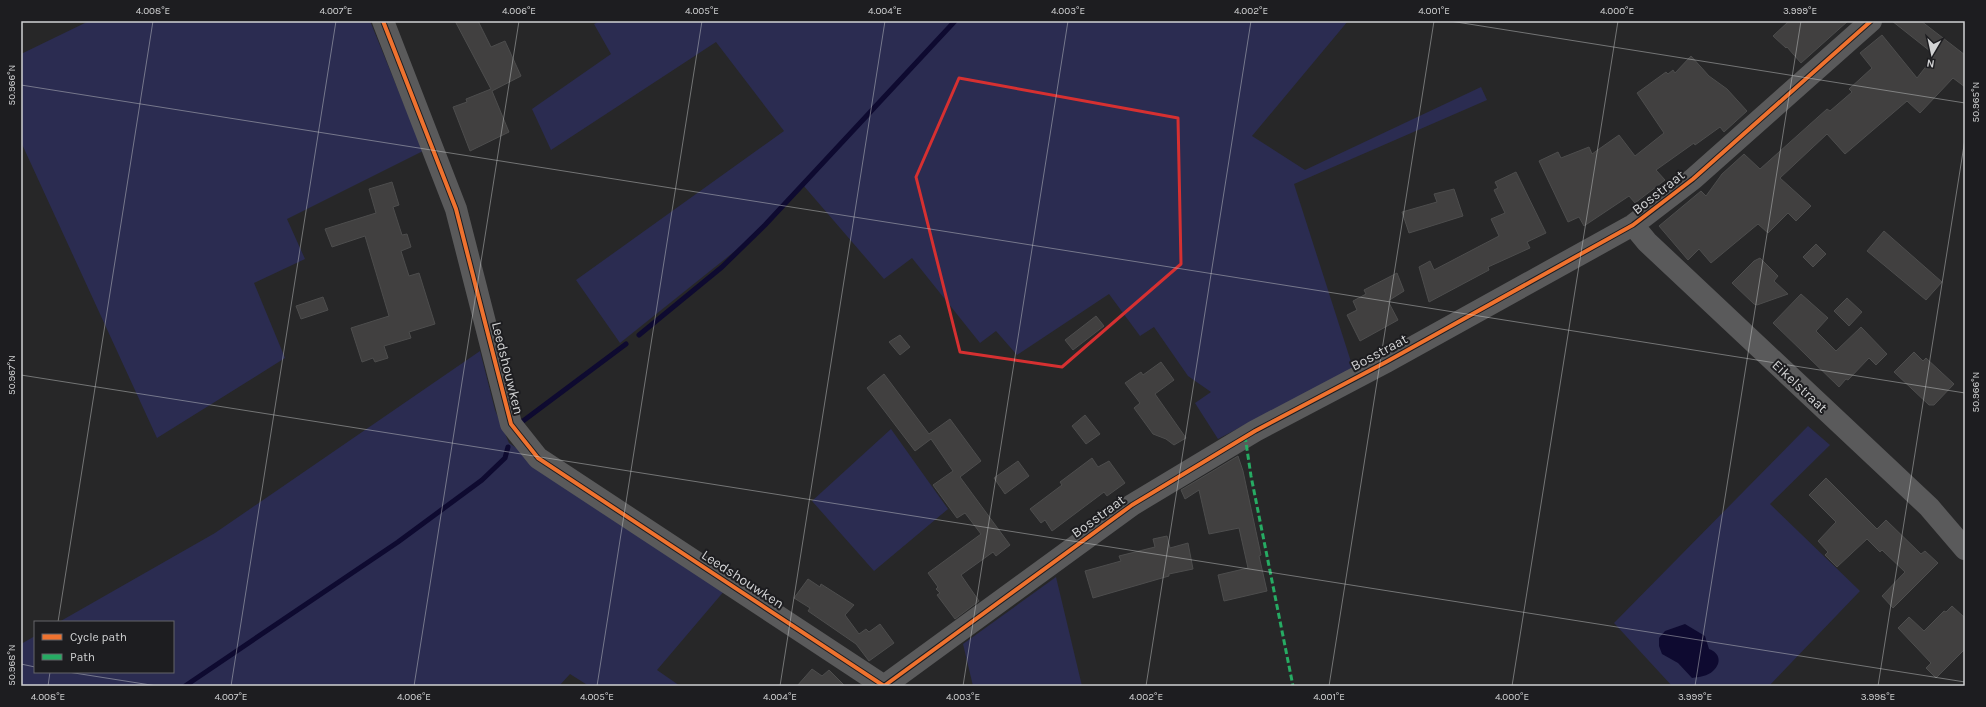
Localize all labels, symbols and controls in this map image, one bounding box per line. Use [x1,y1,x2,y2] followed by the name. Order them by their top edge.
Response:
[136,5,170,17] text: 4.008°E
[320,5,352,17] text: 4.007°E
[502,5,536,17] text: 4.006°E
[685,5,719,17] text: 4.005°E
[868,5,902,17] text: 4.004°E
[1051,5,1085,17] text: 4.003°E
[1234,5,1268,17] text: 4.002°E
[1418,5,1450,17] text: 4.001°E
[1600,5,1634,17] text: 4.000°E
[1783,5,1817,17] text: 3.999°E
[1912,34,1952,74] north arrow
[1926,56,1935,70] text: N
[6,65,18,105] text: 50.966°N
[1970,82,1982,122] text: 50.965°N
[1629,167,1688,218] street label: Bosstraat
[488,320,527,416] street label: Leedshouwken
[1348,330,1411,375] street label: Bosstraat
[6,355,18,395] text: 50.967°N
[1768,356,1831,416] street label: Eikelstraat
[1970,372,1982,412] text: 50.966°N
[1068,491,1128,542] street label: Bosstraat
[698,546,787,612] street label: Leedshouwken
[34,621,174,673] legend
[70,630,127,644] text: Cycle path
[6,644,18,686] text: 50.968°N
[70,650,95,664] text: Path
[31,691,65,703] text: 4.008°E
[215,691,247,703] text: 4.007°E
[397,691,431,703] text: 4.006°E
[580,691,614,703] text: 4.005°E
[763,691,797,703] text: 4.004°E
[946,691,980,703] text: 4.003°E
[1129,691,1163,703] text: 4.002°E
[1313,691,1345,703] text: 4.001°E
[1495,691,1529,703] text: 4.000°E
[1678,691,1712,703] text: 3.999°E
[1861,691,1895,703] text: 3.998°E

